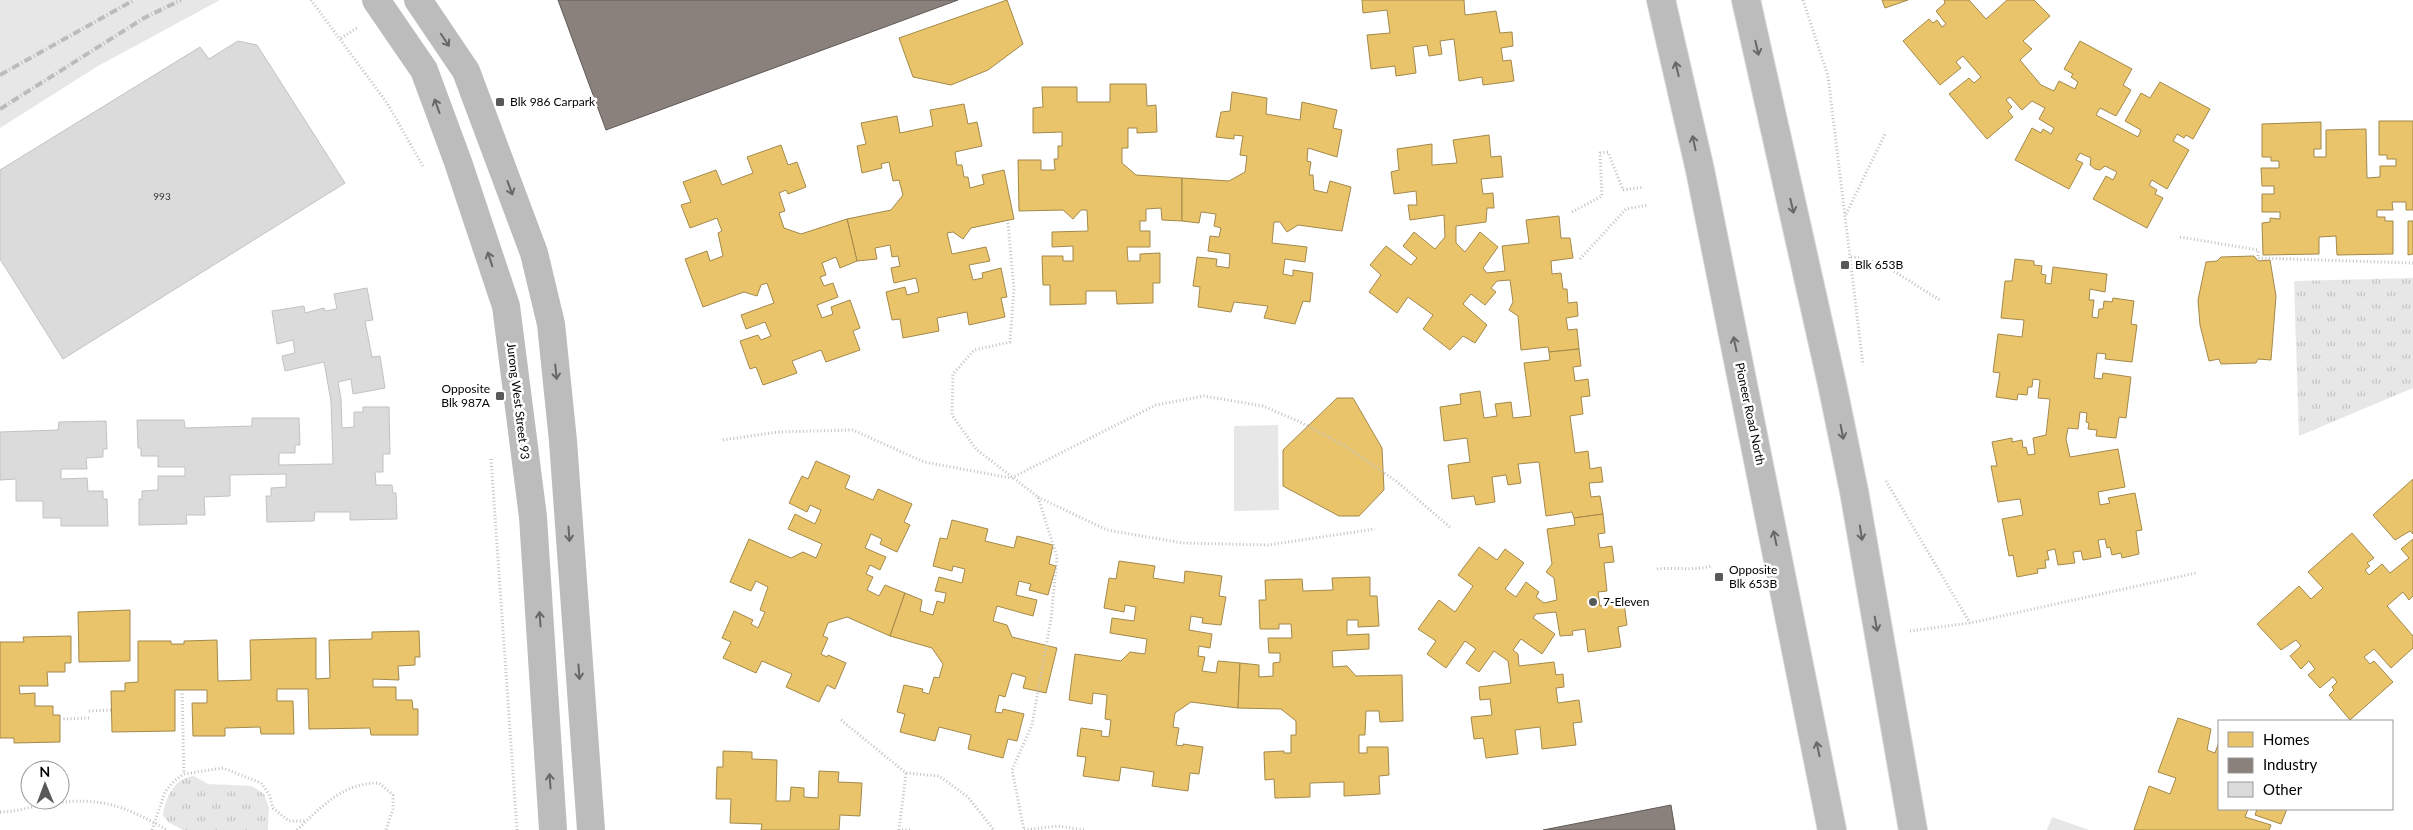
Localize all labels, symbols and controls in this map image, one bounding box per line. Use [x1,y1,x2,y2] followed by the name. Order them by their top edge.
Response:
[440,33,450,47] one-way arrow
[1753,39,1762,55] one-way arrow
[1672,61,1681,77] one-way arrow
[510,94,596,109] place label: Blk 986 Carpark
[494,96,506,108] marker: Blk 986 Carpark
[432,99,441,114] one-way arrow
[1689,136,1698,152] one-way arrow
[506,180,515,196] one-way arrow
[153,190,171,202] house number: 993
[1788,198,1798,214] one-way arrow
[485,252,495,268] one-way arrow
[1855,257,1904,272] place label: Blk 653B
[1839,259,1851,271] marker: Blk 653B
[1730,337,1739,353] one-way arrow
[504,342,533,460] street label: Jurong West Street 93
[1732,361,1769,466] street label: Pioneer Road North
[551,364,561,380] one-way arrow
[441,381,491,410] place label: Opposite Blk 987A
[494,390,506,402] marker: Opposite Blk 987A
[1838,423,1847,439] one-way arrow
[1856,525,1866,541] one-way arrow
[565,526,574,542] one-way arrow
[1769,530,1779,546] one-way arrow
[1729,562,1778,591] place label: Opposite Blk 653B
[1713,571,1725,583] marker: Opposite Blk 653B
[1603,594,1649,609] place label: 7-Eleven
[1587,596,1599,608] marker: 7-Eleven
[535,611,544,627] one-way arrow
[1872,615,1882,631] one-way arrow
[575,664,584,680] one-way arrow
[2218,720,2393,810] legend
[2263,730,2309,748] text: Homes
[1812,741,1822,757] one-way arrow
[2263,755,2318,773] text: Industry
[20,760,70,810] north arrow
[39,763,50,780] text: N
[545,774,554,790] one-way arrow
[2263,780,2303,798] text: Other

